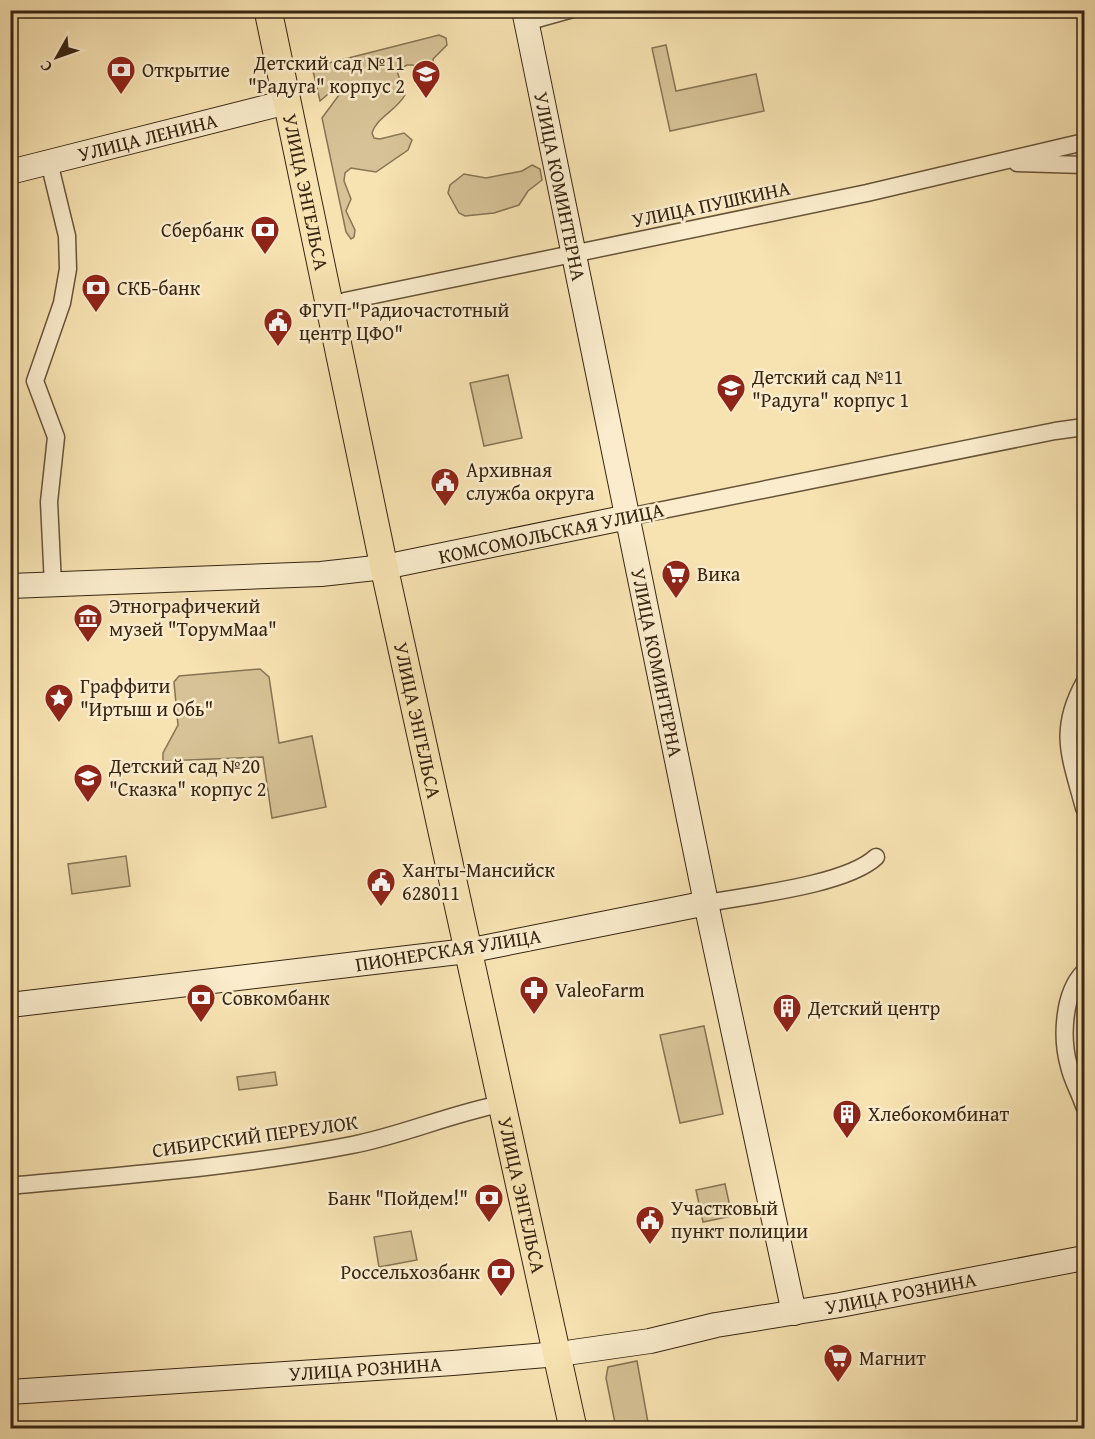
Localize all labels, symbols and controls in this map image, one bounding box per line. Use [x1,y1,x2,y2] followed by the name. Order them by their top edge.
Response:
[27,27,87,87] north arrow
[248,48,405,100] place label: Детский сад №11 "Радуга" корпус 2
[105,54,137,96] bank icon: Открытие
[33,55,58,78] text: С
[142,55,230,84] place label: Открытие
[410,58,442,100] school or university icon: Детский сад №11 "Радуга" корпус 2
[527,89,594,283] street label: УЛИЦА КОМИНТЕРНА
[75,105,220,168] street label: УЛИЦА ЛЕНИНА
[276,111,337,273] street label: УЛИЦА ЭНГЕЛЬСА
[629,173,793,234] street label: УЛИЦА ПУШКИНА
[249,214,281,256] bank icon: Сбербанк
[161,215,245,244] place label: Сбербанк
[80,272,112,314] bank icon: СКБ-банк
[117,273,201,302] place label: СКБ-банк
[299,295,509,347] place label: ФГУП "Радиочастотный центр ЦФО"
[262,306,294,348] public building icon: ФГУП "Радиочастотный центр ЦФО"
[751,362,909,414] place label: Детский сад №11 "Радуга" корпус 1
[715,372,747,414] school or university icon: Детский сад №11 "Радуга" корпус 1
[466,455,595,507] place label: Архивная служба округа
[429,466,461,508] public building icon: Архивная служба округа
[436,494,666,571] street label: КОМСОМОЛЬСКАЯ УЛИЦА
[660,558,692,600] supermarket icon: Вика
[697,559,741,588] place label: Вика
[624,565,691,760] street label: УЛИЦА КОМИНТЕРНА
[109,591,277,643] place label: Этнографичекий музей "ТорумМаа"
[72,602,104,644] museum icon: Этнографичекий музей "ТорумМаа"
[387,639,449,801] street label: УЛИЦА ЭНГЕЛЬСА
[80,671,213,723] place label: Граффити "Иртыш и Обь"
[43,682,75,724] place icon: Граффити "Иртыш и Обь"
[108,751,266,803] place label: Детский сад №20 "Сказка" корпус 2
[72,762,104,804] school or university icon: Детский сад №20 "Сказка" корпус 2
[402,855,555,907] place label: Ханты-Мансийск 628011
[365,866,397,908] public building icon: Ханты-Мансийск 628011
[353,921,543,978] street label: ПИОНЕРСКАЯ УЛИЦА
[518,974,550,1016] pharmacy icon: ValeoFarm
[555,975,645,1004] place label: ValeoFarm
[185,982,217,1024] bank icon: Совкомбанк
[222,983,330,1012] place label: Совкомбанк
[771,992,803,1034] building icon: Детский центр
[807,993,940,1022] place label: Детский центр
[831,1098,863,1140] building icon: Хлебокомбинат
[868,1099,1009,1128] place label: Хлебокомбинат
[150,1107,360,1164] street label: СИБИРСКИЙ ПЕРЕУЛОК
[491,1114,554,1276] street label: УЛИЦА ЭНГЕЛЬСА
[473,1182,505,1224] bank icon: Банк "Пойдем!"
[328,1183,468,1212] place label: Банк "Пойдем!"
[671,1193,808,1245] place label: Участковый пункт полиции
[634,1204,666,1246] public building icon: Участковый пункт полиции
[485,1256,517,1298] bank icon: Россельхозбанк
[341,1257,481,1286] place label: Россельхозбанк
[823,1264,978,1321] street label: УЛИЦА РОЗНИНА
[822,1342,854,1384] supermarket icon: Магнит
[859,1343,926,1372] place label: Магнит
[288,1349,443,1388] street label: УЛИЦА РОЗНИНА

